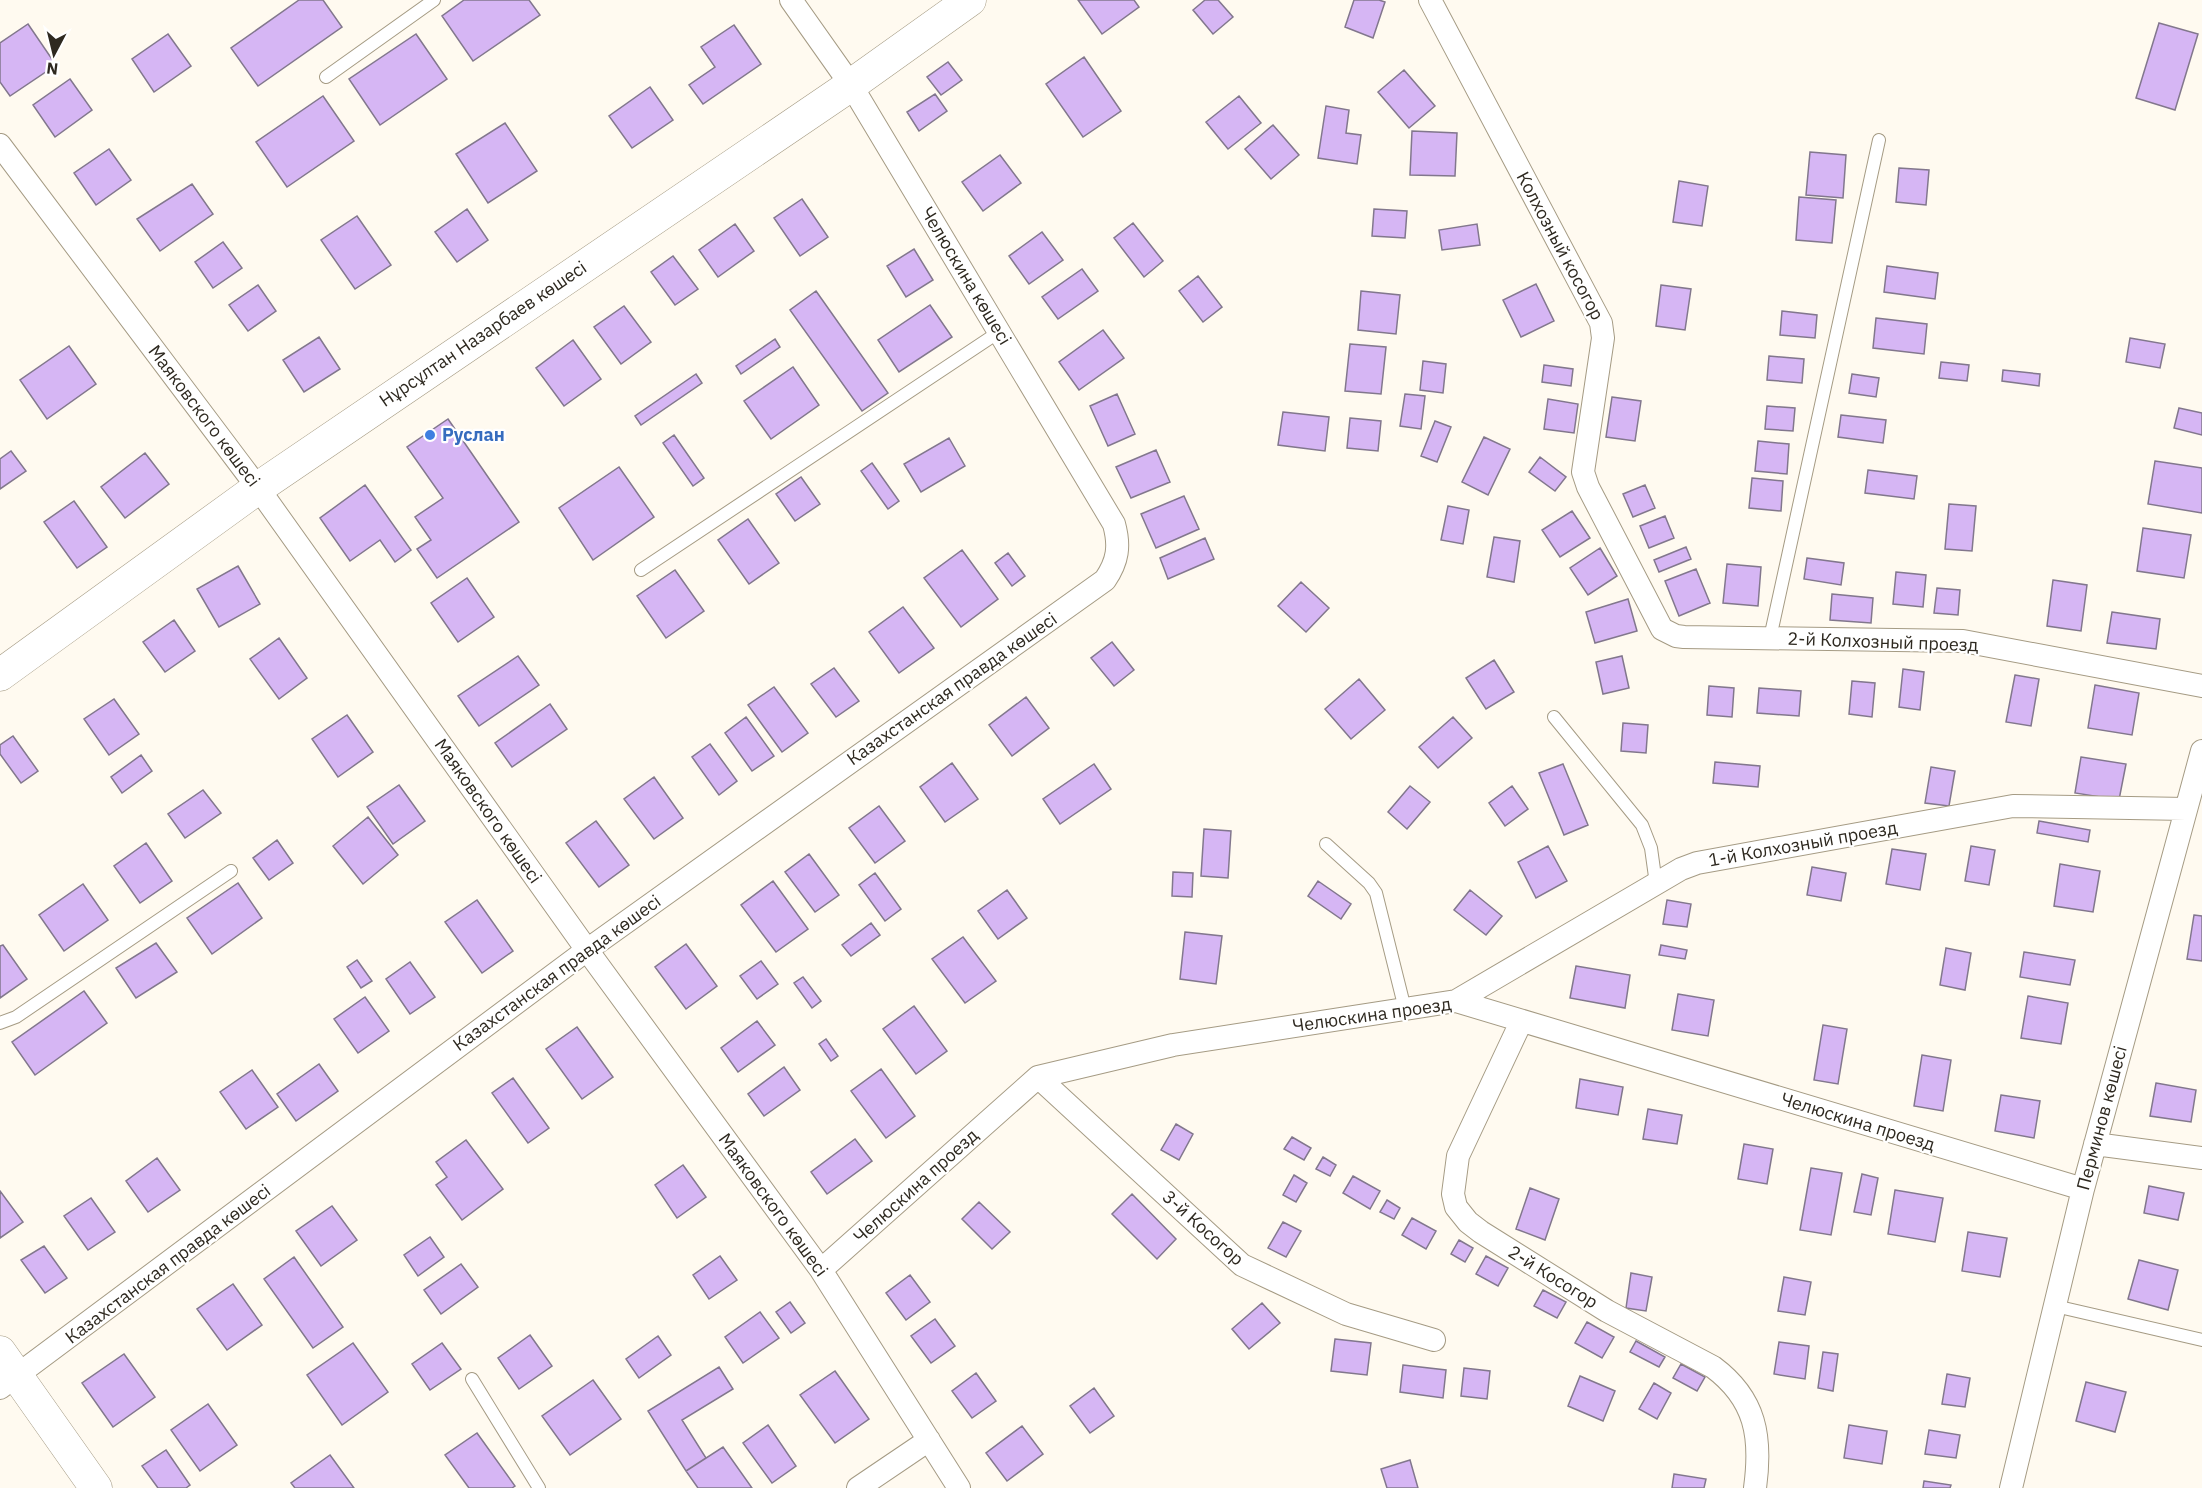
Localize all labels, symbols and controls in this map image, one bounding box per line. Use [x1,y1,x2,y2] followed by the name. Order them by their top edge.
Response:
[24,24,84,84] north arrow
[45,58,59,80] text: N
[1512,168,1609,324] street label: Колхозный косогор
[916,202,1017,349] street label: Челюскина көшесі
[375,255,591,412] street label: Нұрсұлтан Назарбаев көшесі
[144,340,265,491] street label: Маяковского көшесі
[442,423,505,446] place label: Руслан
[423,428,437,442] marker: Руслан
[842,607,1061,770] street label: Казахстанская правда көшесі
[1787,627,1979,656] street label: 2-й Колхозный проезд
[430,734,547,888] street label: Маяковского көшесі
[1707,816,1899,871] street label: 1-й Колхозный проезд
[448,889,665,1056] street label: Казахстанская правда көшесі
[1291,992,1453,1037] street label: Челюскина проезд
[2071,1043,2132,1192] street label: Перминов көшесі
[1778,1087,1938,1156] street label: Челюскина проезд
[848,1123,983,1248] street label: Челюскина проезд
[714,1129,833,1281] street label: Маяковского көшесі
[60,1179,275,1348] street label: Казахстанская правда көшесі
[1158,1185,1249,1270] street label: 3-й Косогор
[1504,1240,1602,1313] street label: 2-й Косогор

